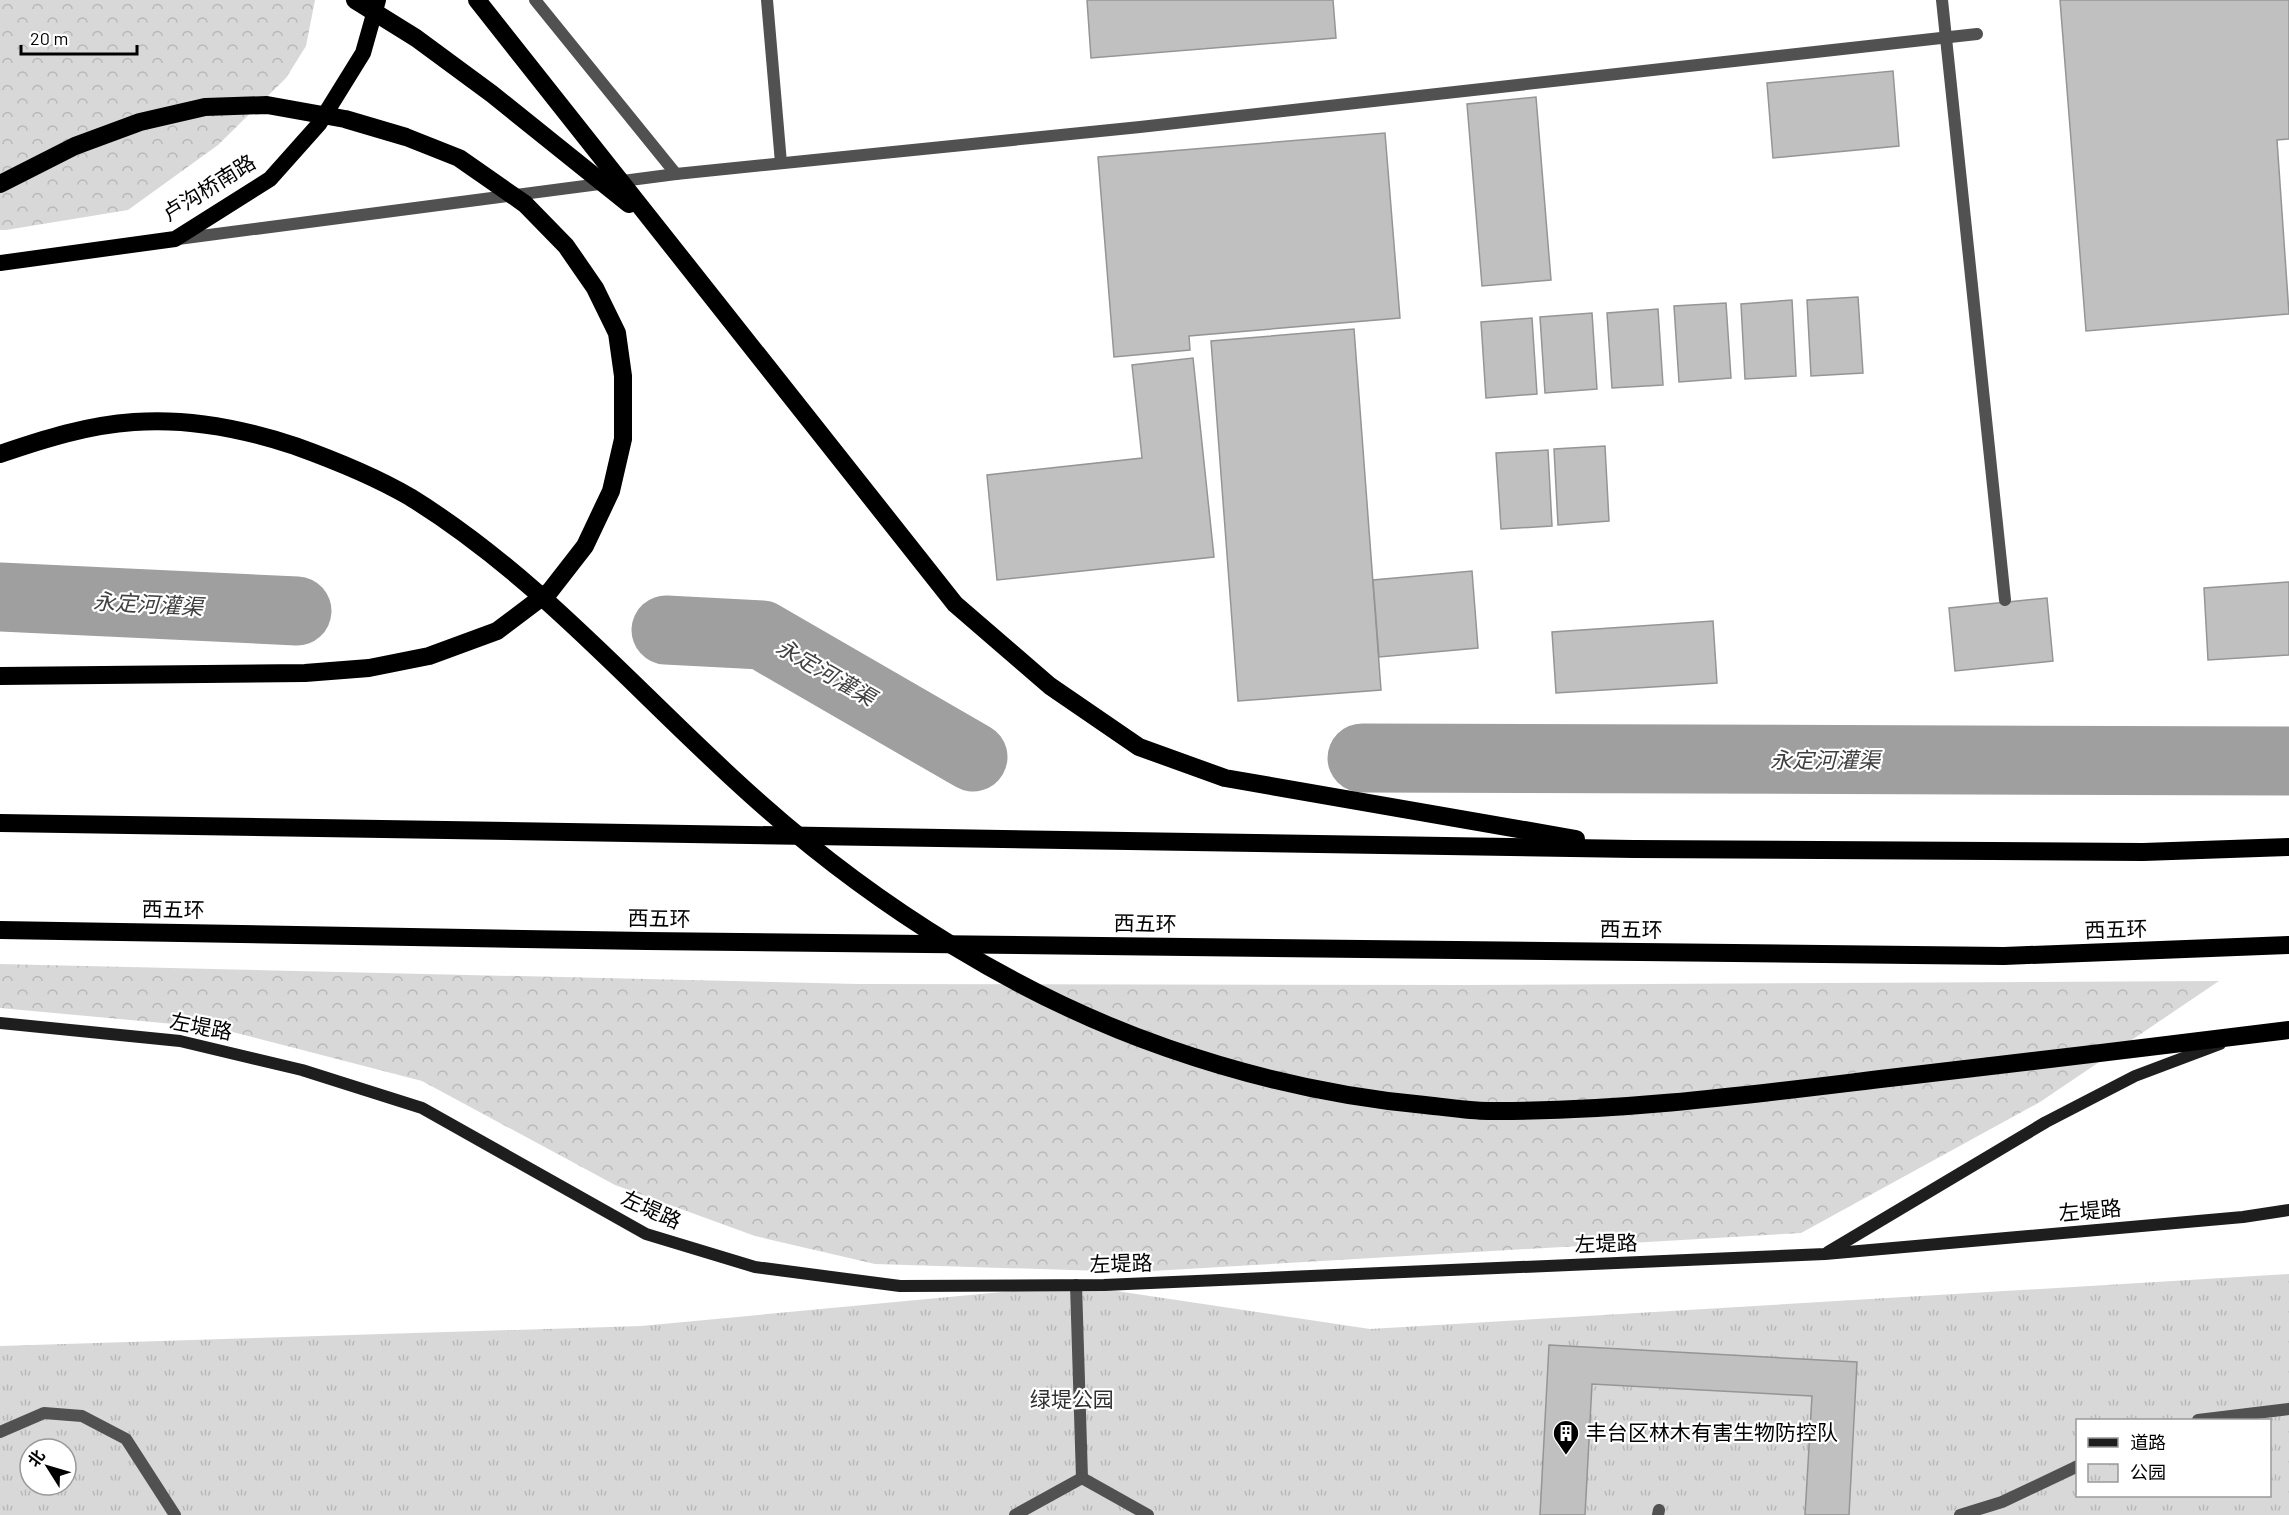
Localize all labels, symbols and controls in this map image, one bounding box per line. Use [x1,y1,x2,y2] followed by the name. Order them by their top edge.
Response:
[21,18,136,56] scale bar
[30,27,68,49] text: 20 m
[157,148,259,225] street label: 卢沟桥南路
[92,587,207,619] water label: 永定河灌渠
[772,632,883,711] water label: 永定河灌渠
[1770,746,1883,772] water label: 永定河灌渠
[141,895,205,922] street label: 西五环
[627,904,691,931] street label: 西五环
[1113,909,1177,936] street label: 西五环
[1599,915,1663,942] street label: 西五环
[2084,915,2148,942] street label: 西五环
[168,1007,235,1044] street label: 左堤路
[618,1184,685,1233] street label: 左堤路
[2057,1194,2122,1225] street label: 左堤路
[1574,1229,1638,1256] street label: 左堤路
[1089,1249,1153,1276] street label: 左堤路
[1030,1386,1114,1411] park label: 绿堤公园
[1551,1418,1581,1456] building icon: 丰台区林木有害生物防控队
[1586,1419,1838,1444] place label: 丰台区林木有害生物防控队
[2076,1419,2271,1497] legend
[2130,1431,2166,1453] text: 道路
[18,1437,78,1497] north arrow
[23,1446,48,1470] text: 北
[2130,1461,2166,1483] text: 公园

